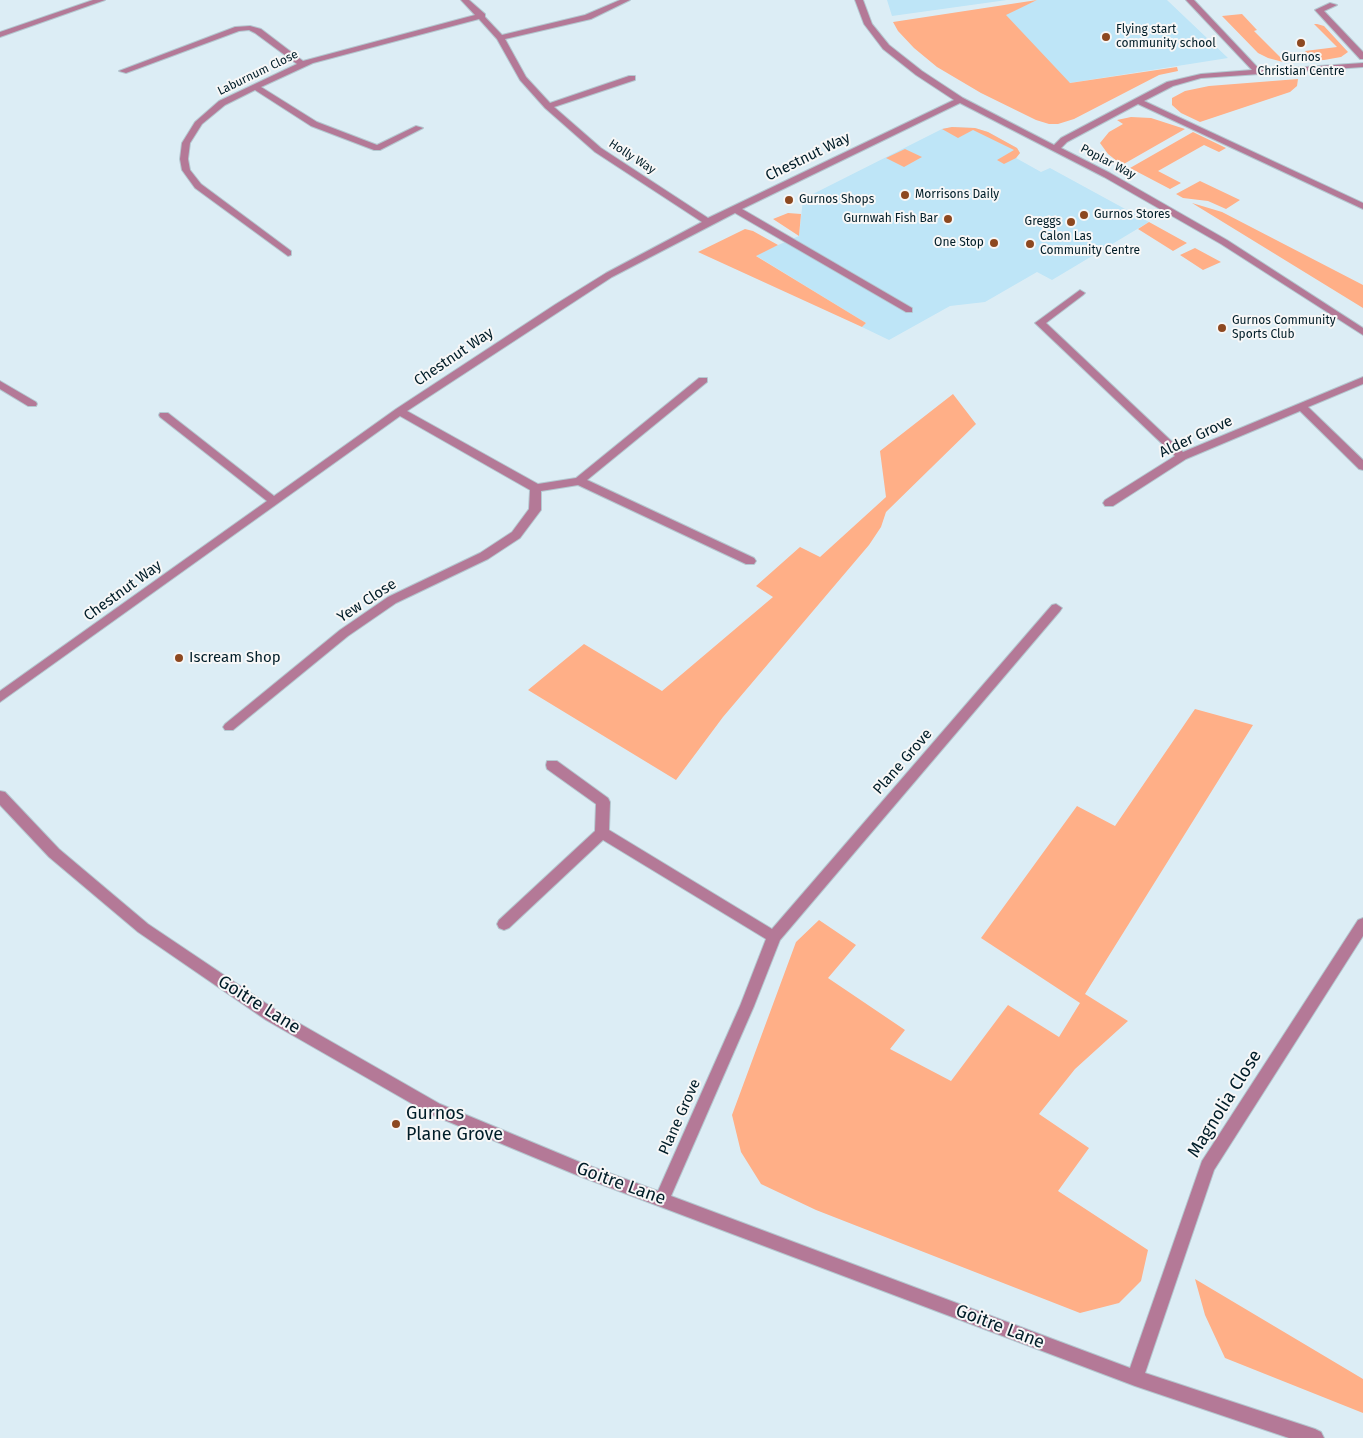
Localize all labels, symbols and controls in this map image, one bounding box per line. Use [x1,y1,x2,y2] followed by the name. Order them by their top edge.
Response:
[1116,23,1216,51] place label: Flying start community school
[1100,31,1112,43] marker: Flying start community school
[1295,37,1307,49] marker: Gurnos Christian Centre
[215,47,301,99] street label: Laburnum Close
[1258,51,1344,79] place label: Gurnos Christian Centre
[763,129,853,185] street label: Chestnut Way
[606,137,658,177] street label: Holly Way
[1078,141,1138,183] street label: Poplar Way
[915,188,999,202] place label: Morrisons Daily
[899,189,911,201] marker: Morrisons Daily
[799,193,874,207] place label: Gurnos Shops
[783,194,795,206] marker: Gurnos Shops
[1094,208,1170,222] place label: Gurnos Stores
[1078,209,1090,221] marker: Gurnos Stores
[843,212,938,226] place label: Gurnwah Fish Bar
[942,213,954,225] marker: Gurnwah Fish Bar
[1025,215,1061,229] place label: Greggs
[1065,216,1077,228] marker: Greggs
[1040,230,1140,258] place label: Calon Las Community Centre
[934,236,984,250] place label: One Stop
[988,237,1000,249] marker: One Stop
[1024,238,1036,250] marker: Calon Las Community Centre
[1232,314,1336,342] place label: Gurnos Community Sports Club
[1216,322,1228,334] marker: Gurnos Community Sports Club
[411,324,497,390] street label: Chestnut Way
[1156,412,1236,462] street label: Alder Grove
[81,557,165,625] street label: Chestnut Way
[334,575,400,627] street label: Yew Close
[189,649,281,667] place label: Iscream Shop
[173,652,185,664] marker: Iscream Shop
[870,726,936,798] street label: Plane Grove
[214,971,304,1039] street label: Goitre Lane
[1183,1046,1267,1162] street label: Magnolia Close
[655,1076,705,1158] street label: Plane Grove
[406,1103,503,1146] place label: Gurnos Plane Grove
[390,1118,402,1130] marker: Gurnos Plane Grove
[573,1158,669,1210] street label: Goitre Lane
[953,1300,1047,1354] street label: Goitre Lane

